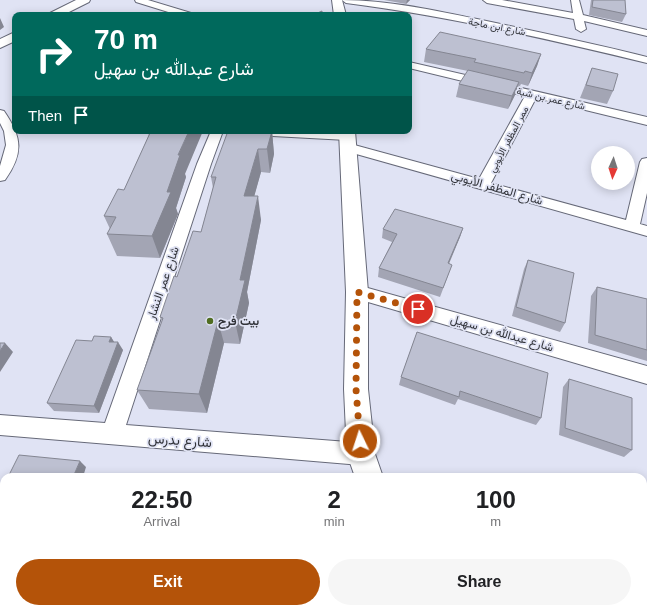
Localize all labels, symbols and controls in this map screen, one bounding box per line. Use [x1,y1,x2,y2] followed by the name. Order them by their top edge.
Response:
[467,16,527,38] street label: شارع ابن ماجة
[94,24,158,55] text: 70 m
[28,28,80,80] icon: right
[94,59,254,79] text: شارع عبدالله بن سهيل
[515,85,586,113] street label: شارع عمر بن شبة
[70,104,92,126] icon: arrive
[486,104,533,176] street label: ممر المظفر الأيوبي
[28,107,62,124] text: Then
[591,146,635,190] north arrow
[591,146,635,190] map controls
[449,168,544,211] street label: شارع المظفر الأيوبي
[144,245,184,323] street label: شارع عمر النشار
[401,292,435,326] pin
[407,298,429,320] icon: arrive
[448,312,555,356] street label: شارع عبدالله بن سهيل
[218,314,260,329] place label: بيت فرح
[205,316,215,326] marker: بيت فرح
[339,420,381,462] position arrow
[147,430,212,453] street label: شارع بدرس
[131,486,193,513] text: 22:50
[327,486,341,513] text: 2
[476,486,516,513] text: 100
[143,514,180,529] text: Arrival
[324,514,345,529] text: min
[490,514,501,529] text: m
[16,559,320,605] button: Exit
[328,559,631,605] button: Share

